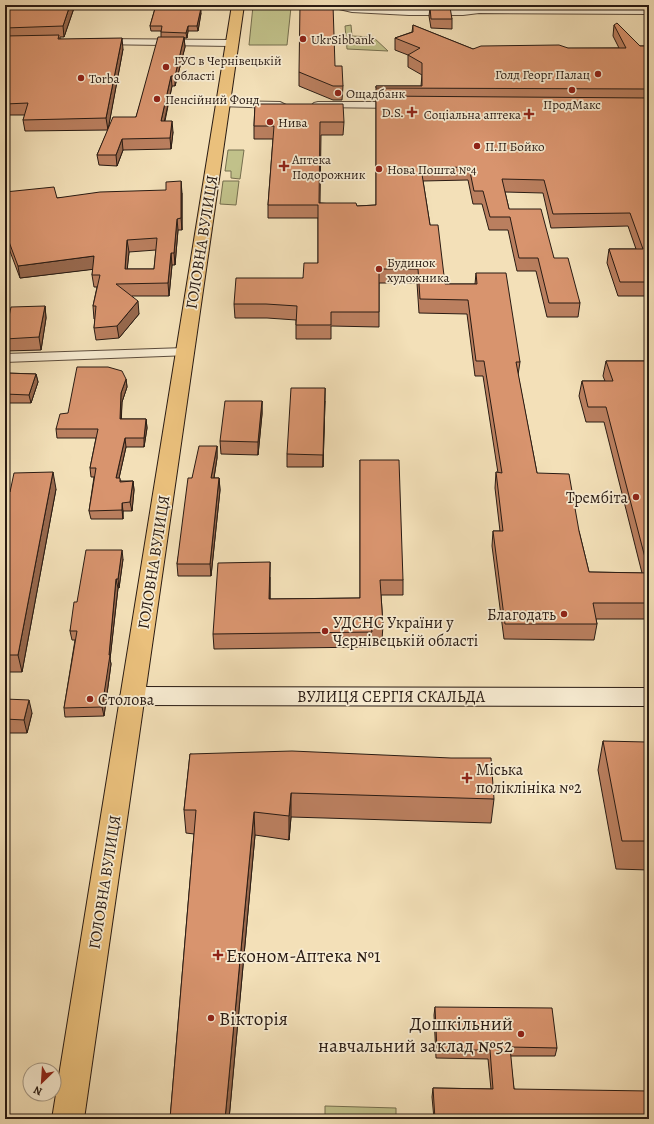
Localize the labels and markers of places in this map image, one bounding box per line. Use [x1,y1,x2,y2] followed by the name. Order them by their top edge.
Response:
[311,31,375,48] place label: UkrSibbank
[298,34,308,44] marker: UkrSibbank
[174,52,282,84] place label: ГУС в Чернівецькій області
[161,62,171,72] marker: ГУС в Чернівецькій області
[495,66,590,83] place label: Голд Георг Палац
[593,69,603,79] marker: Голд Георг Палац
[89,70,119,87] place label: Torba
[76,73,86,83] marker: Torba
[346,85,405,102] place label: Ощадбанк
[567,85,577,95] marker: ПродМакс
[333,88,343,98] marker: Ощадбанк
[165,91,259,108] place label: Пенсійний Фонд
[152,94,162,104] marker: Пенсійний Фонд
[543,96,601,113] place label: ПродМакс
[381,104,404,121] place label: D.S.
[424,106,521,123] place label: Соціальна аптека
[407,107,417,117] marker: D.S.
[524,109,534,119] marker: Соціальна аптека
[278,114,307,131] place label: Нива
[265,117,275,127] marker: Нива
[485,138,545,155] place label: П.П Бойко
[472,141,482,151] marker: П.П Бойко
[291,151,366,183] place label: Аптека Подорожник
[279,161,289,171] marker: Аптека Подорожник
[387,161,477,178] place label: Нова Пошта №4
[374,164,384,174] marker: Нова Пошта №4
[387,254,449,286] place label: Будинок художника
[374,264,384,274] marker: Будинок художника
[566,487,629,509] place label: Трембіта
[631,492,641,502] marker: Трембіта
[487,604,556,626] place label: Благодать
[559,609,569,619] marker: Благодать
[333,612,478,652] place label: УДСНС України у Чернівецькій області
[320,626,330,636] marker: УДСНС України у Чернівецькій області
[98,689,155,711] place label: Столова
[85,694,95,704] marker: Столова
[476,759,582,799] place label: Міська поліклініка №2
[461,772,473,784] marker: Міська поліклініка №2
[226,943,381,969] place label: Економ-Аптека №1
[213,950,223,960] marker: Економ-Аптека №1
[219,1006,288,1032] place label: Вікторія
[318,1011,513,1059] place label: Дошкільний навчальний заклад №52
[206,1013,216,1023] marker: Вікторія
[516,1029,526,1039] marker: Дошкільний навчальний заклад №52

